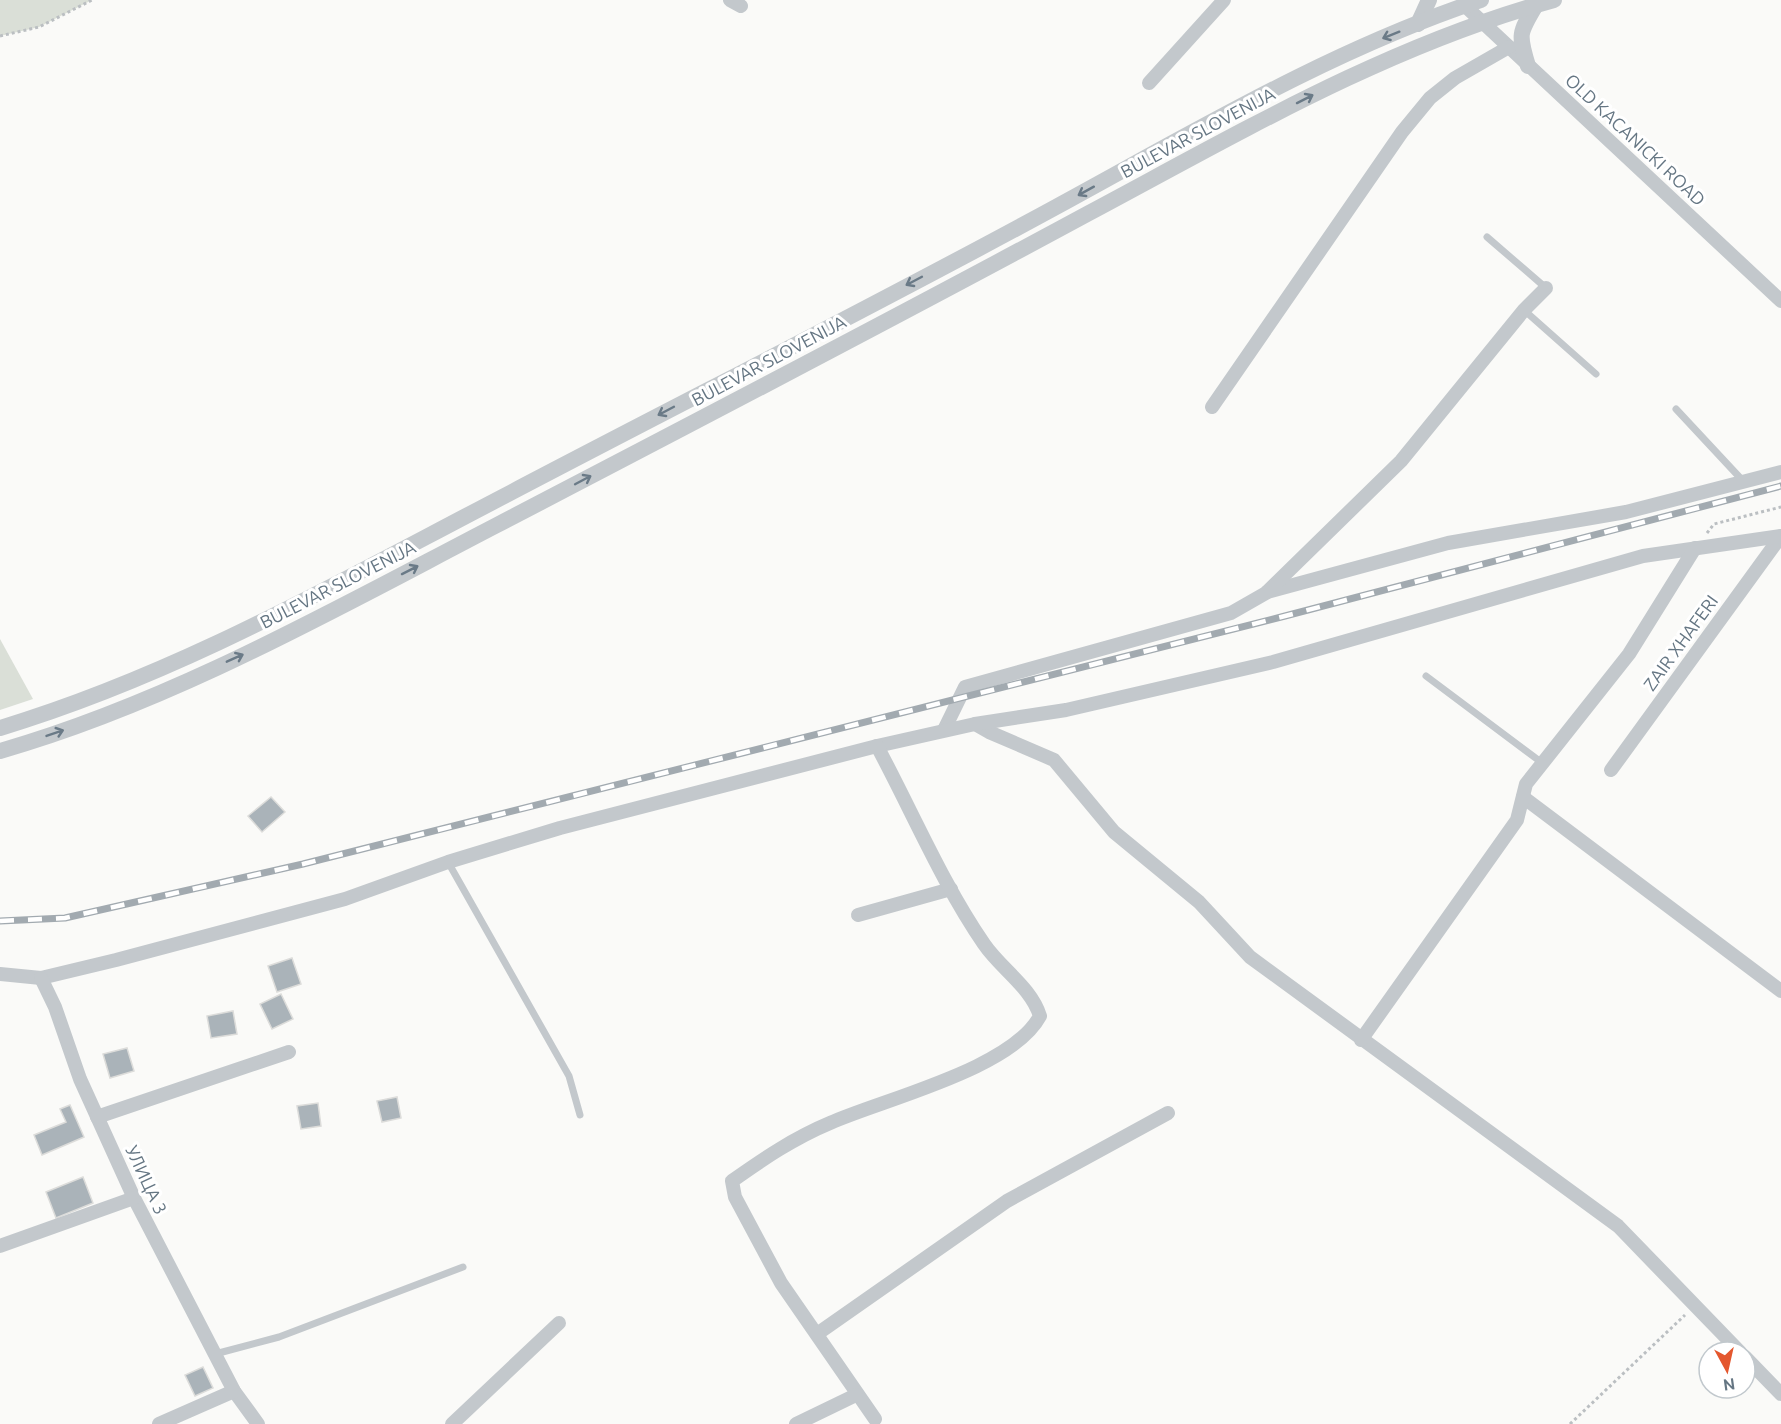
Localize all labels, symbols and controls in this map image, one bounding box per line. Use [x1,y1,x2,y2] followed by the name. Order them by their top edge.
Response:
[1382,30,1400,41] one-way arrow
[1562,69,1710,209] street label: OLD KACANICKI ROAD
[1117,83,1278,181] street label: BULEVAR SLOVENIJA
[1296,93,1314,104] one-way arrow
[1078,185,1095,197] one-way arrow
[905,276,923,288] one-way arrow
[688,311,849,409] street label: BULEVAR SLOVENIJA
[658,405,676,417] one-way arrow
[573,474,591,485] one-way arrow
[256,536,419,632] street label: BULEVAR SLOVENIJA
[400,564,418,576] one-way arrow
[1639,591,1721,694] street label: ZAIR XHAFERI
[226,651,244,663] one-way arrow
[46,726,64,737] one-way arrow
[122,1142,172,1217] street label: УЛИЦА 3
[1697,1340,1757,1400] north arrow
[1722,1375,1736,1395] text: N

